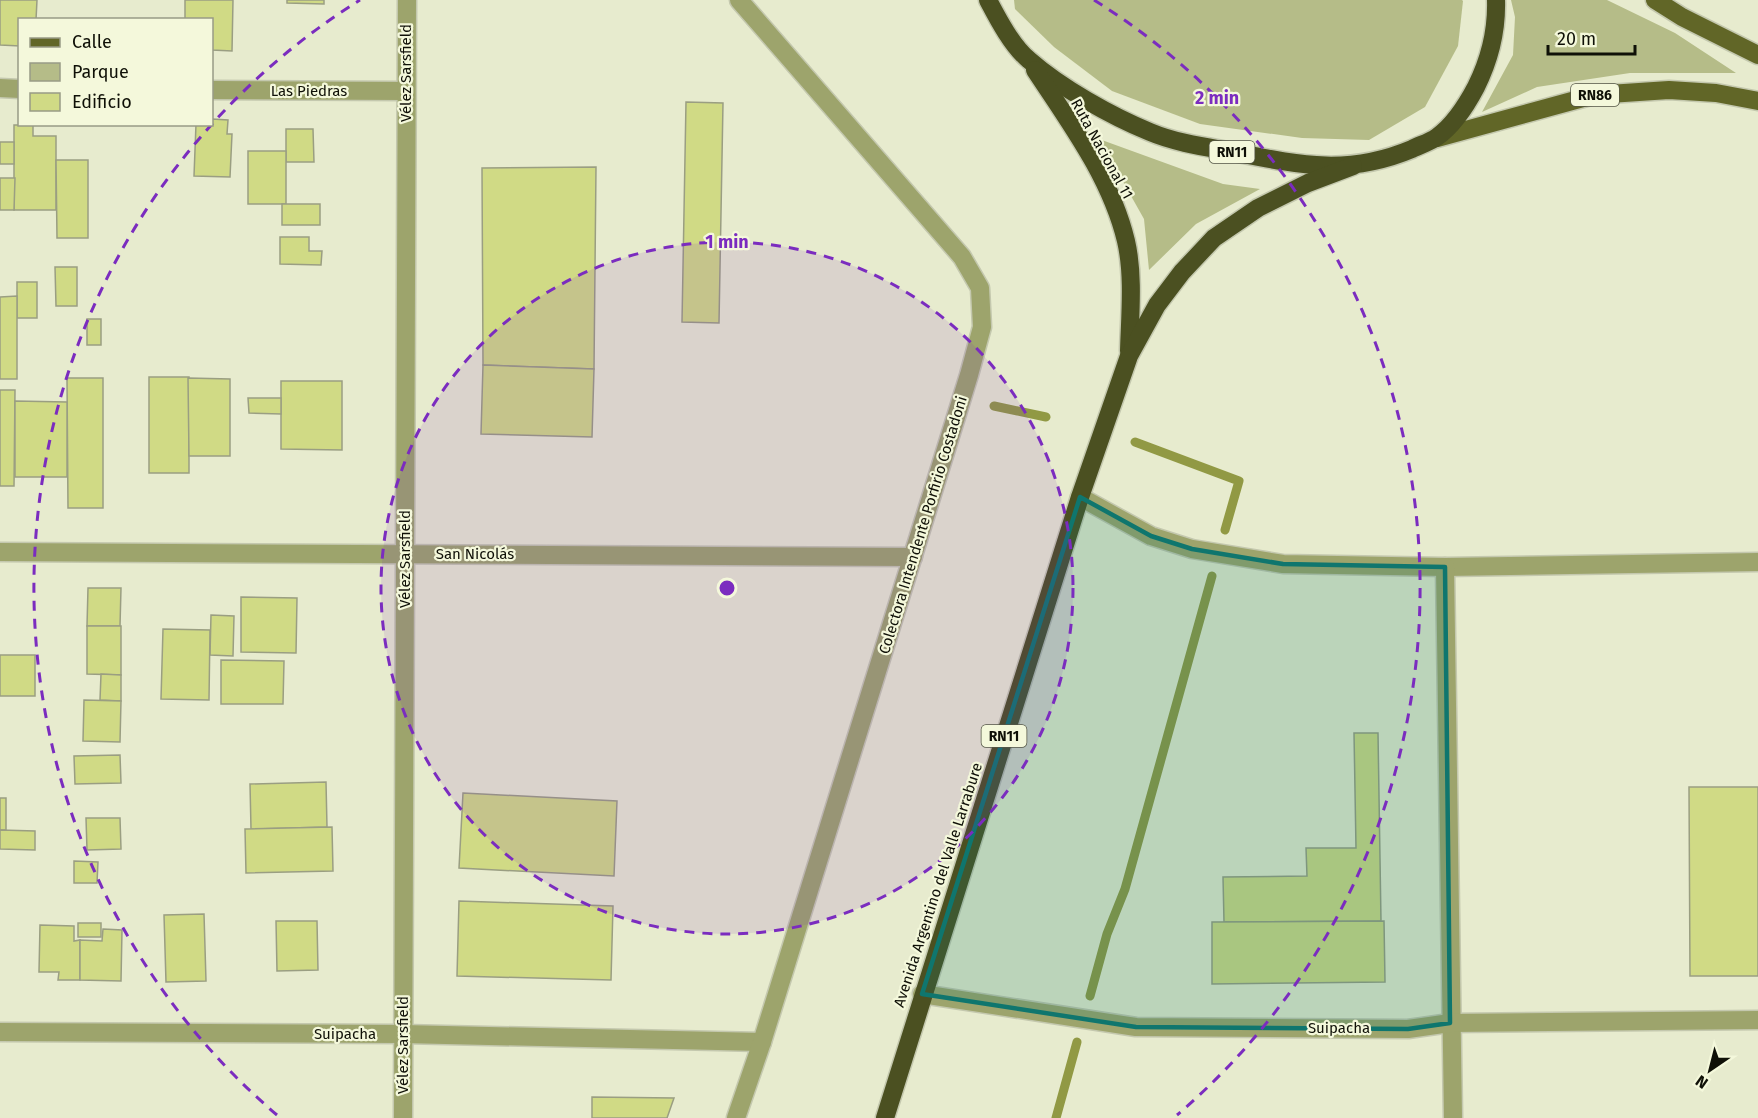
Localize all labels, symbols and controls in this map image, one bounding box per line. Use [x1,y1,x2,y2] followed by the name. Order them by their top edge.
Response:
[18,18,213,126] legend
[1548,18,1635,56] scale bar
[397,24,415,122] street label: Vélez Sarsfield
[1557,28,1596,50] text: 20 m
[72,31,112,53] text: Calle
[72,61,129,83] text: Parque
[271,82,347,100] street label: Las Piedras
[1571,84,1619,106] road number: RN86
[1195,87,1239,109] text: 2 min
[72,91,132,113] text: Edificio
[1067,96,1137,202] street label: Ruta Nacional 11
[1210,141,1254,163] road number: RN11
[705,231,749,253] text: 1 min
[875,394,971,656] street label: Colectora Intendente Porfirio Costadoni
[396,510,414,608] street label: Vélez Sarsfield
[436,545,514,563] street label: San Nicolás
[717,578,737,598] centre of rings
[982,725,1026,747] road number: RN11
[890,760,986,1010] street label: Avenida Argentino del Valle Larrabure
[394,996,412,1094] street label: Vélez Sarsfield
[1308,1019,1370,1037] street label: Suipacha
[314,1025,376,1043] street label: Suipacha
[1680,1040,1740,1100] north arrow
[1692,1071,1711,1093] text: N

